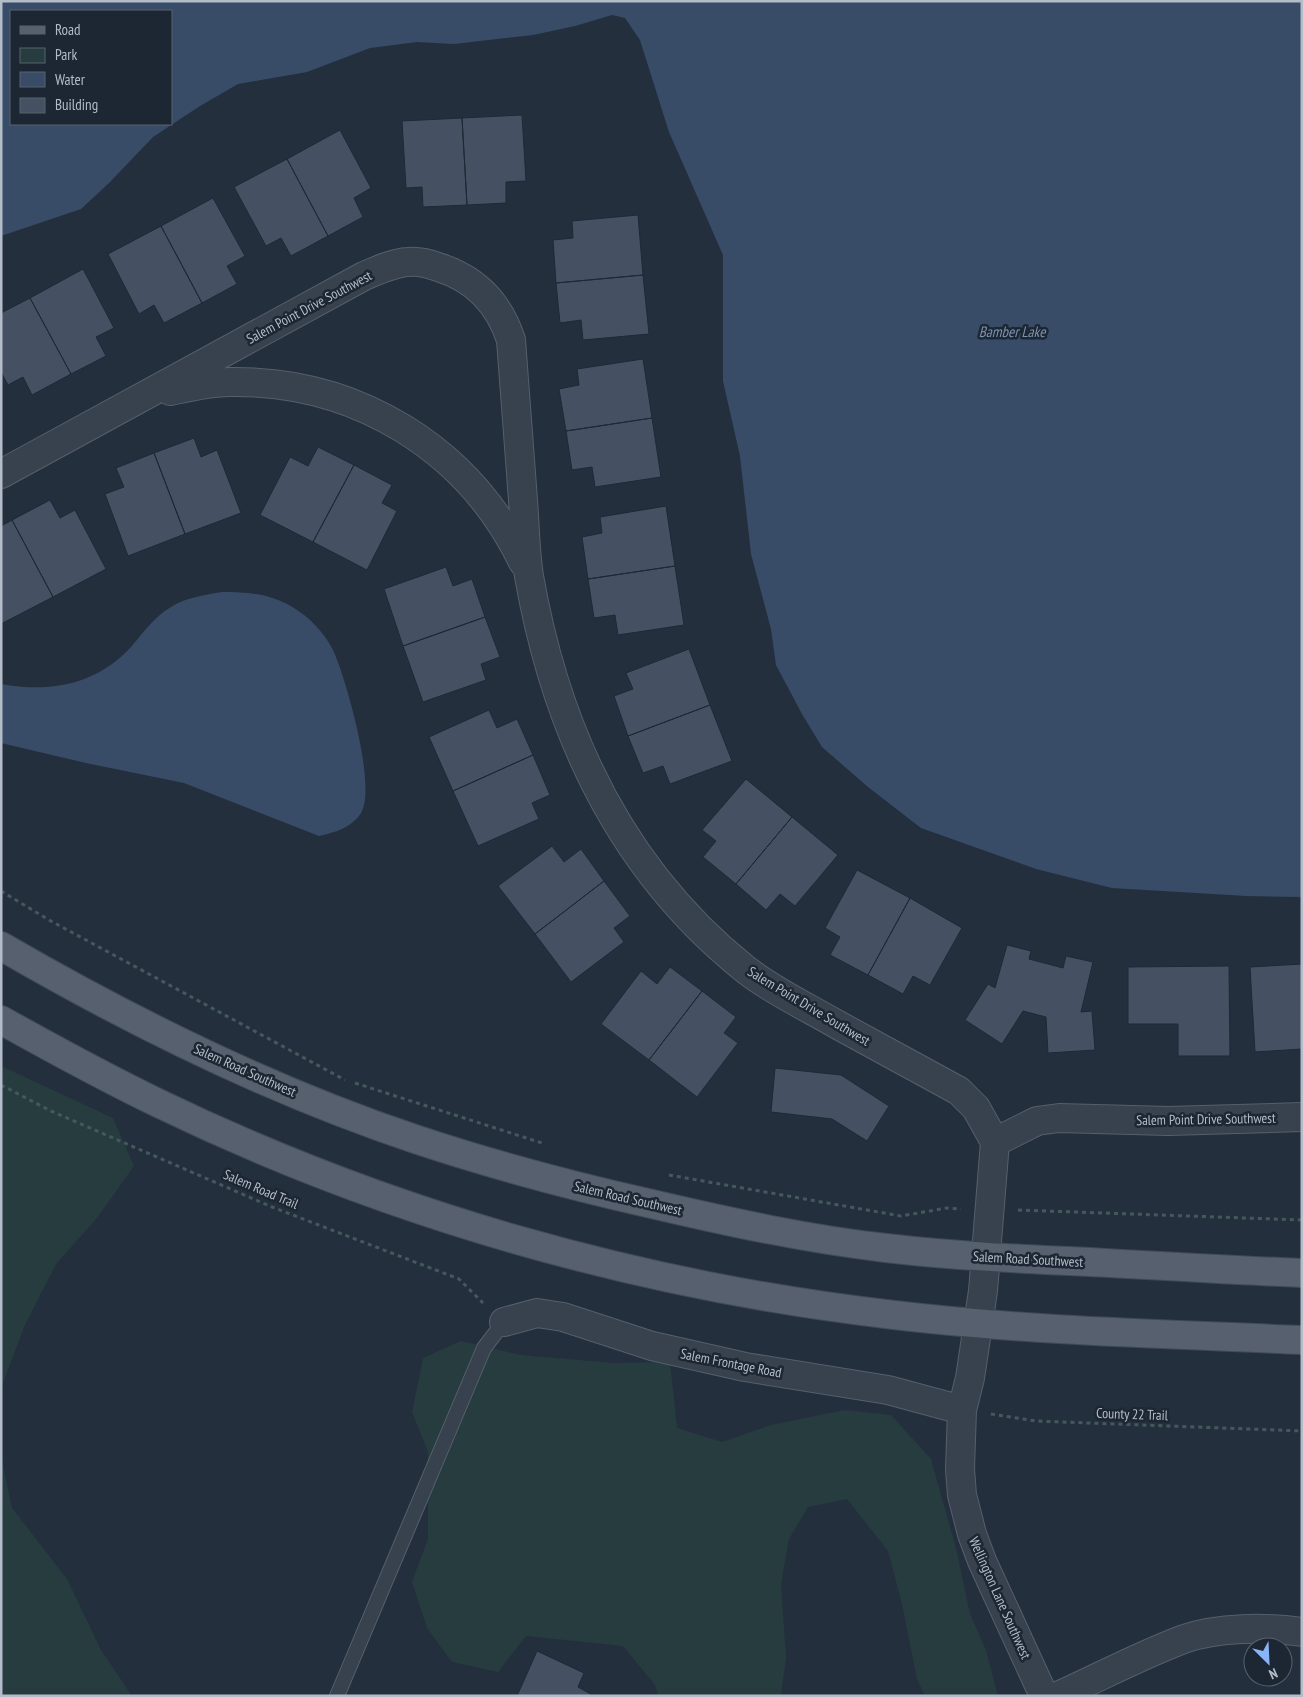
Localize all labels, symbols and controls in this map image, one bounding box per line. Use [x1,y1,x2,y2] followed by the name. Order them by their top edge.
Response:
[10,10,172,125] legend
[55,20,81,39] text: Road
[55,45,77,64] text: Park
[55,70,86,89] text: Water
[55,95,98,114] text: Building
[243,266,375,348] street label: Salem Point Drive Southwest
[979,322,1046,341] water label: Bamber Lake
[744,962,874,1050] street label: Salem Point Drive Southwest
[191,1039,299,1101] street label: Salem Road Southwest
[1136,1109,1276,1129] street label: Salem Point Drive Southwest
[221,1165,302,1213] street label: Salem Road Trail
[572,1177,684,1219] street label: Salem Road Southwest
[973,1247,1084,1271] street label: Salem Road Southwest
[679,1344,783,1382] street label: Salem Frontage Road
[1096,1404,1169,1424] street label: County 22 Trail
[965,1534,1035,1662] street label: Wellington Lane Southwest
[1243,1637,1293,1687] north arrow
[1266,1664,1280,1684] text: N

